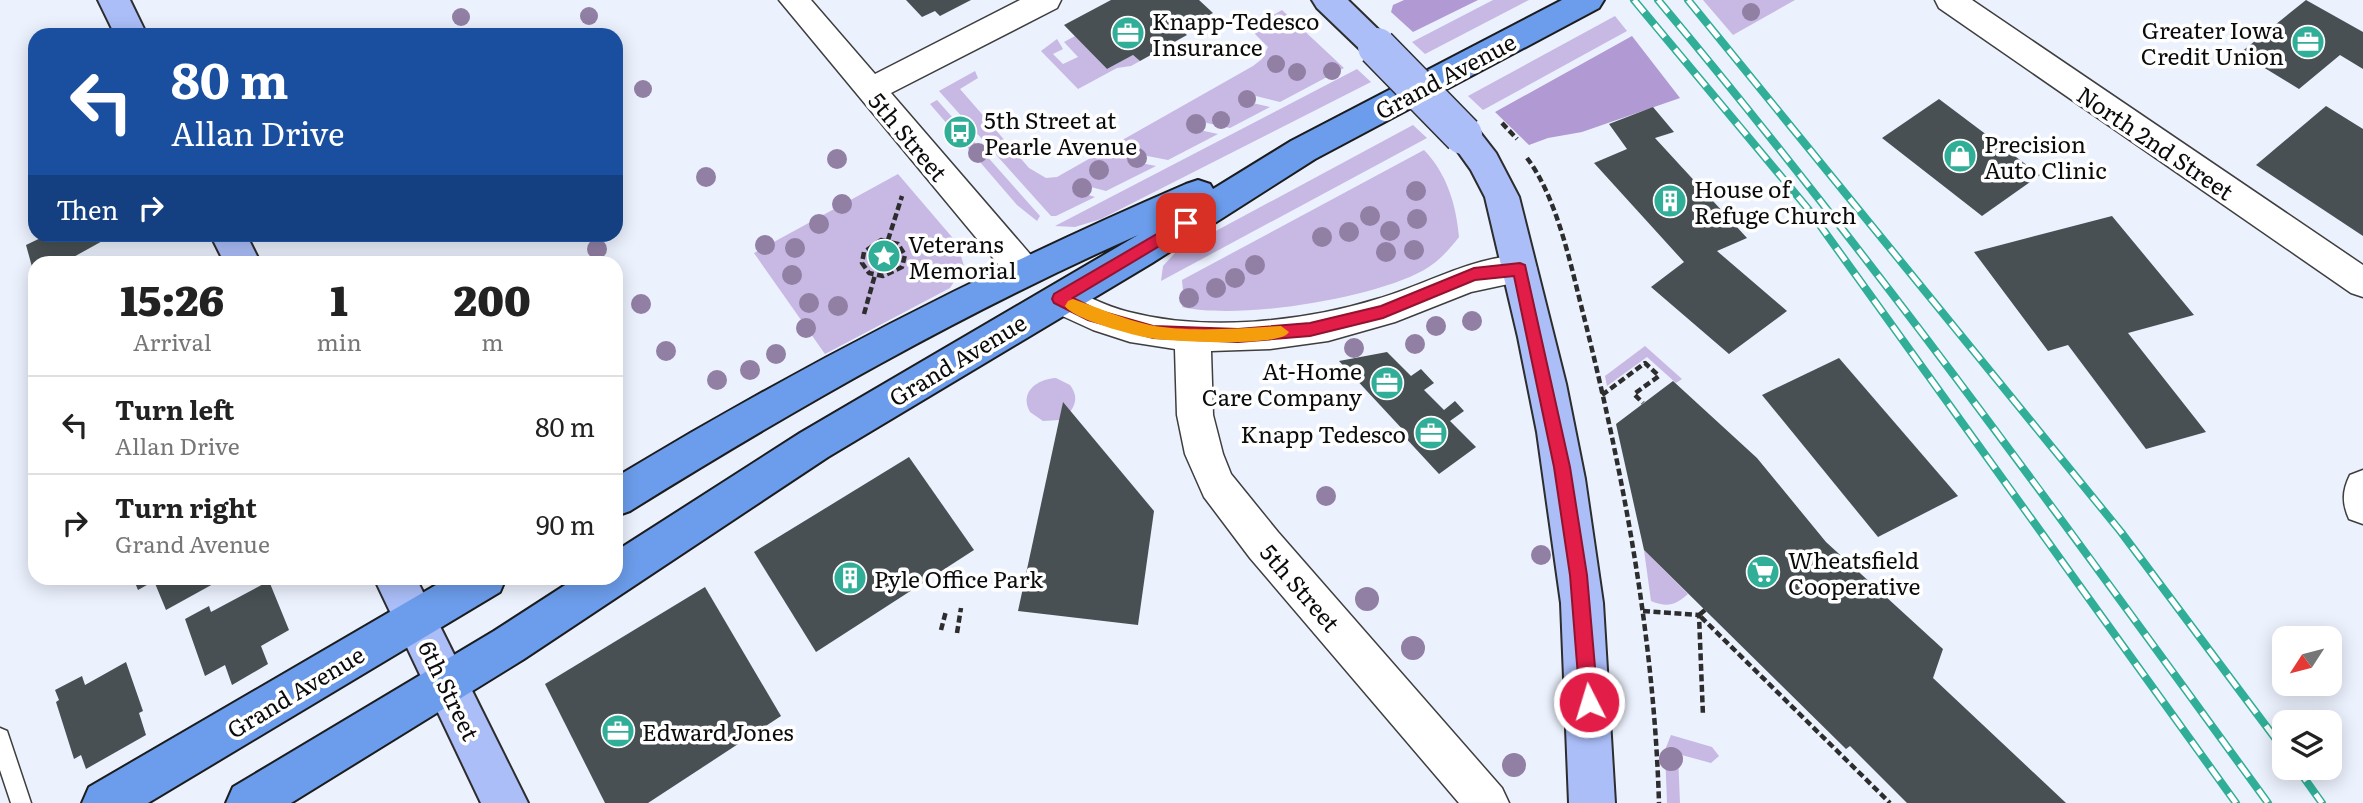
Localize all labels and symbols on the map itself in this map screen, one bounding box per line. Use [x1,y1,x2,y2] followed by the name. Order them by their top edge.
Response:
[1152,3,1319,63] place label: Knapp-Tedesco Insurance
[2141,12,2285,72] place label: Greater Iowa Credit Union
[1109,14,1147,52] office icon: Knapp-Tedesco Insurance
[2289,23,2327,61] office icon: Greater Iowa Credit Union
[1369,24,1521,126] street label: Grand Avenue
[2071,77,2242,208] street label: North 2nd Street
[862,84,957,188] street label: 5th Street
[984,102,1137,162] place label: 5th Street at Pearle Avenue
[941,113,979,151] bus stop icon: 5th Street at Pearle Avenue
[1984,126,2107,186] place label: Precision Auto Clinic
[1941,137,1979,175] shop icon: Precision Auto Clinic
[1694,171,1857,231] place label: House of Refuge Church
[1651,182,1689,220] building icon: House of Refuge Church
[1156,193,1216,253] pin
[908,226,1017,286] place label: Veterans Memorial
[865,237,903,275] place icon: Veterans Memorial
[882,305,1032,413] street label: Grand Avenue
[1202,353,1363,413] place label: At-Home Care Company
[1368,364,1406,402] office icon: At-Home Care Company
[1412,414,1450,452] office icon: Knapp Tedesco
[1241,416,1406,450] place label: Knapp Tedesco
[1253,536,1349,639] street label: 5th Street
[1788,542,1921,602] place label: Wheatsfield Cooperative
[1744,553,1782,591] supermarket icon: Wheatsfield Cooperative
[831,559,869,597] building icon: Pyle Office Park
[874,561,1044,595] place label: Pyle Office Park
[2272,626,2342,696] north arrow
[411,634,489,746] street label: 6th Street
[220,637,370,745] street label: Grand Avenue
[1552,665,1626,739] position arrow
[599,712,637,750] office icon: Edward Jones
[642,714,794,748] place label: Edward Jones

